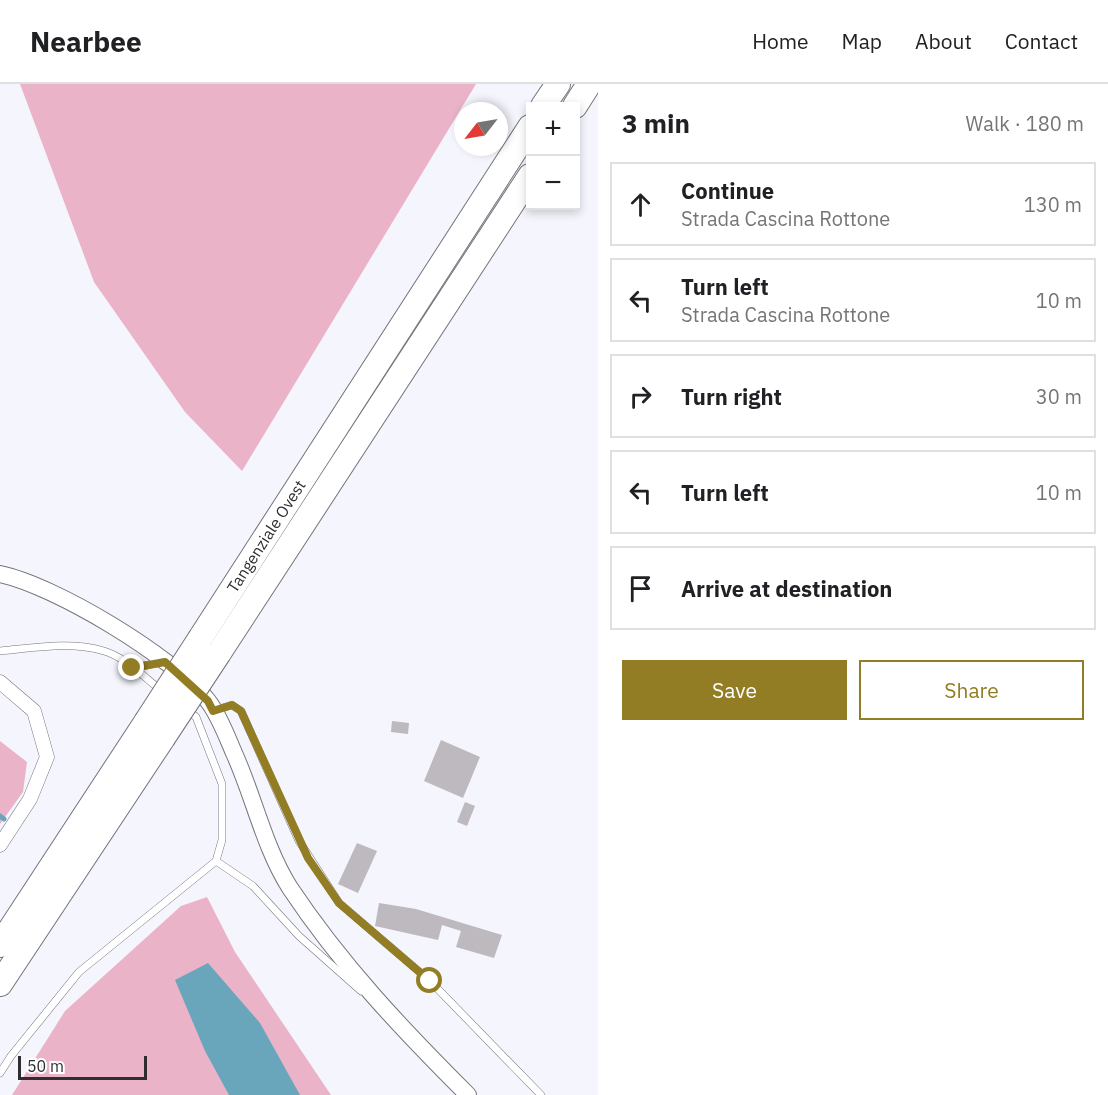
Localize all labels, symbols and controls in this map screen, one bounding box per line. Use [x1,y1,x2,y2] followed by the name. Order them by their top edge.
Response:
[30,23,142,60] text: Nearbee
[752,27,809,55] text: Home
[842,27,882,55] text: Map
[915,27,972,55] text: About
[1005,27,1078,55] text: Contact
[454,102,508,156] north arrow
[526,102,580,210] map controls
[526,102,580,156] button: +
[622,106,690,140] text: 3 min
[966,110,1084,137] text: Walk · 180 m
[526,156,580,210] button: −
[681,176,774,205] text: Continue
[624,188,657,221] icon: ahead
[1024,191,1082,218] text: 130 m
[681,205,890,232] text: Strada Cascina Rottone
[681,272,769,301] text: Turn left
[624,284,657,317] icon: left
[1036,287,1082,314] text: 10 m
[681,301,890,328] text: Strada Cascina Rottone
[624,380,657,413] icon: right
[681,382,782,411] text: Turn right
[1036,383,1082,410] text: 30 m
[222,476,310,596] street label: Tangenziale Ovest
[624,476,657,509] icon: left
[681,478,769,507] text: Turn left
[1036,479,1082,506] text: 10 m
[624,572,657,605] icon: arrive
[681,574,892,603] text: Arrive at destination
[118,654,144,680] route end
[622,660,847,720] button: Save
[859,660,1084,720] button: Share
[416,967,442,993] route start
[18,1053,147,1080] scale bar
[27,1056,64,1076] text: 50 m

